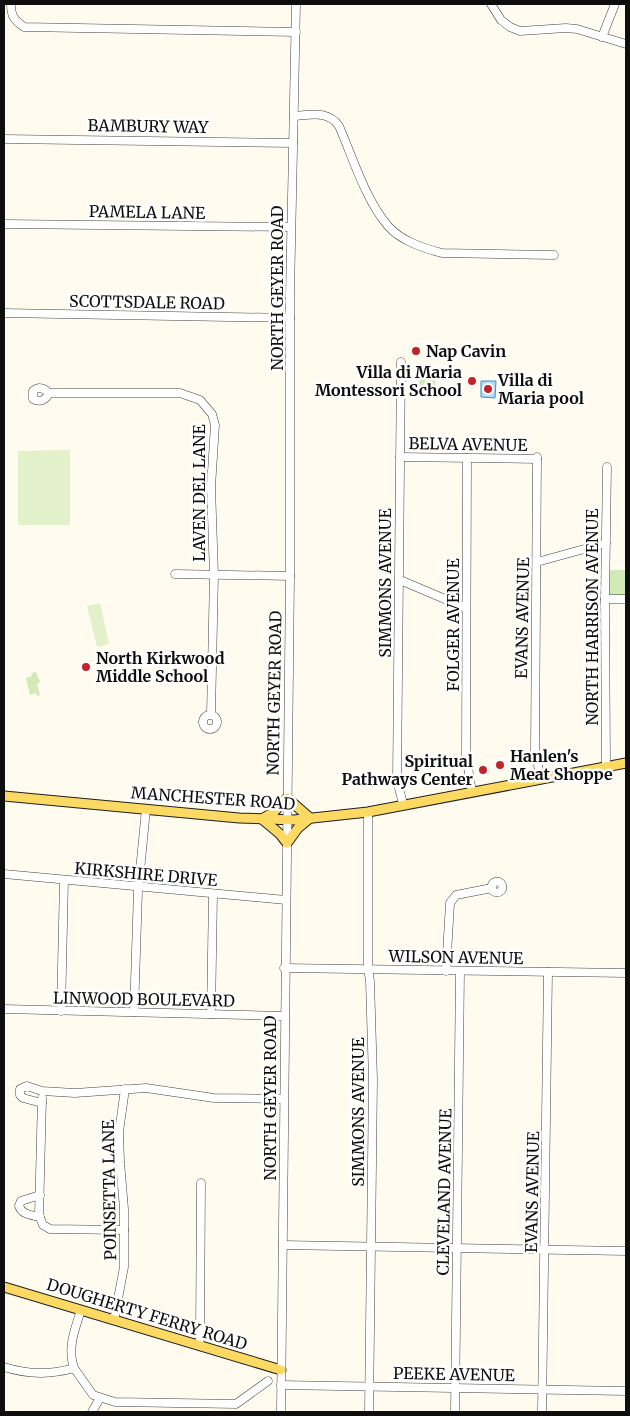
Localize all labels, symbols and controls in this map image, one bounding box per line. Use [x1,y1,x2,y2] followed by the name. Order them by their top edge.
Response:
[87,115,209,137] street label: BAMBURY WAY
[89,201,206,223] street label: PAMELA LANE
[267,206,287,370] street label: NORTH GEYER ROAD
[69,291,225,313] street label: SCOTTSDALE ROAD
[426,341,506,361] place label: Nap Cavin
[410,345,422,357] marker: Nap Cavin
[315,362,462,400] place label: Villa di Maria Montessori School
[497,370,584,408] place label: Villa di Maria pool
[466,375,478,387] marker: Villa di Maria Montessori School
[482,383,494,395] marker: Villa di Maria pool
[189,424,209,562] street label: LAVEN DEL LANE
[408,433,528,455] street label: BELVA AVENUE
[375,507,395,658] street label: SIMMONS AVENUE
[582,508,602,726] street label: NORTH HARRISON AVENUE
[511,556,533,679] street label: EVANS AVENUE
[443,558,463,692] street label: FOLGER AVENUE
[263,610,285,776] street label: NORTH GEYER ROAD
[96,648,225,686] place label: North Kirkwood Middle School
[80,661,92,673] marker: North Kirkwood Middle School
[510,746,613,784] place label: Hanlen's Meat Shoppe
[342,751,474,789] place label: Spiritual Pathways Center
[494,759,506,771] marker: Hanlen's Meat Shoppe
[477,764,489,776] marker: Spiritual Pathways Center
[130,782,296,814] street label: MANCHESTER ROAD
[74,858,219,890] street label: KIRKSHIRE DRIVE
[388,946,524,968] street label: WILSON AVENUE
[53,987,235,1011] street label: LINWOOD BOULEVARD
[260,1016,280,1180] street label: NORTH GEYER ROAD
[348,1036,368,1187] street label: SIMMONS AVENUE
[433,1108,455,1276] street label: CLEVELAND AVENUE
[98,1119,120,1260] street label: POINSETTA LANE
[521,1130,543,1253] street label: EVANS AVENUE
[44,1274,250,1354] street label: DOUGHERTY FERRY ROAD
[393,1363,516,1385] street label: PEEKE AVENUE

